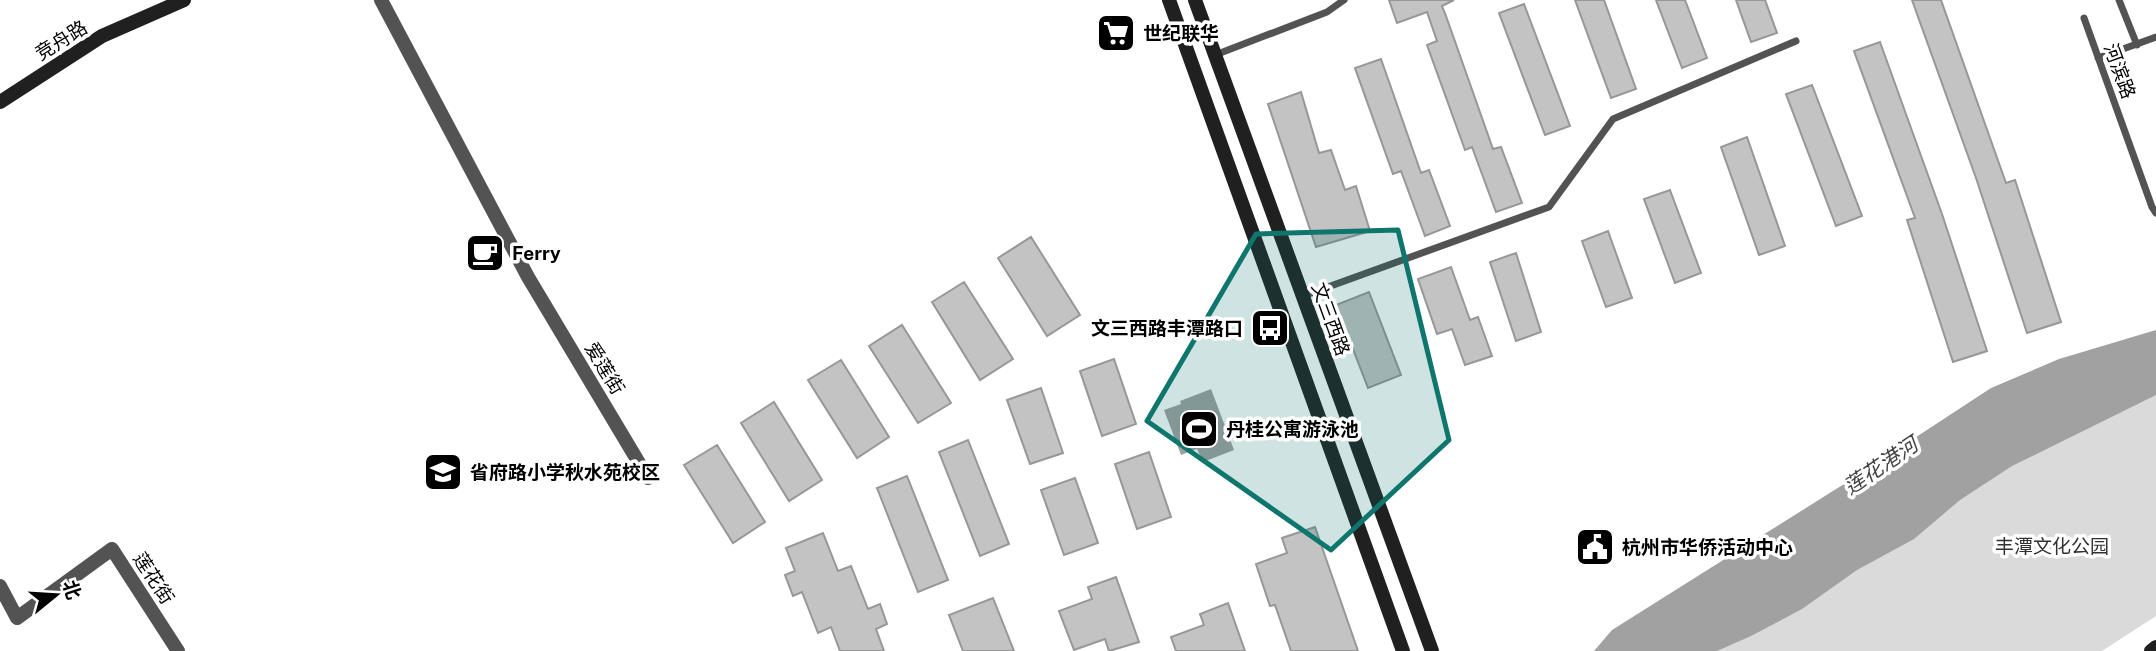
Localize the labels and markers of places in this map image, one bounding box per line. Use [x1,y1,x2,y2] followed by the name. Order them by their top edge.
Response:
[1095,12,1137,54] supermarket icon: 世纪联华
[1143,22,1219,44] place label: 世纪联华
[464,232,506,274] cafe icon: Ferry
[512,242,561,264] place label: Ferry
[1249,307,1291,349] bus stop icon: 文三西路丰潭路口
[1091,317,1243,339] place label: 文三西路丰潭路口
[1178,408,1220,450] sports icon: 丹桂公寓游泳池
[1226,418,1359,440] place label: 丹桂公寓游泳池
[422,451,464,493] school or university icon: 省府路小学秋水苑校区
[470,461,660,483] place label: 省府路小学秋水苑校区
[1574,526,1616,568] public building icon: 杭州市华侨活动中心
[1622,536,1793,558] place label: 杭州市华侨活动中心

